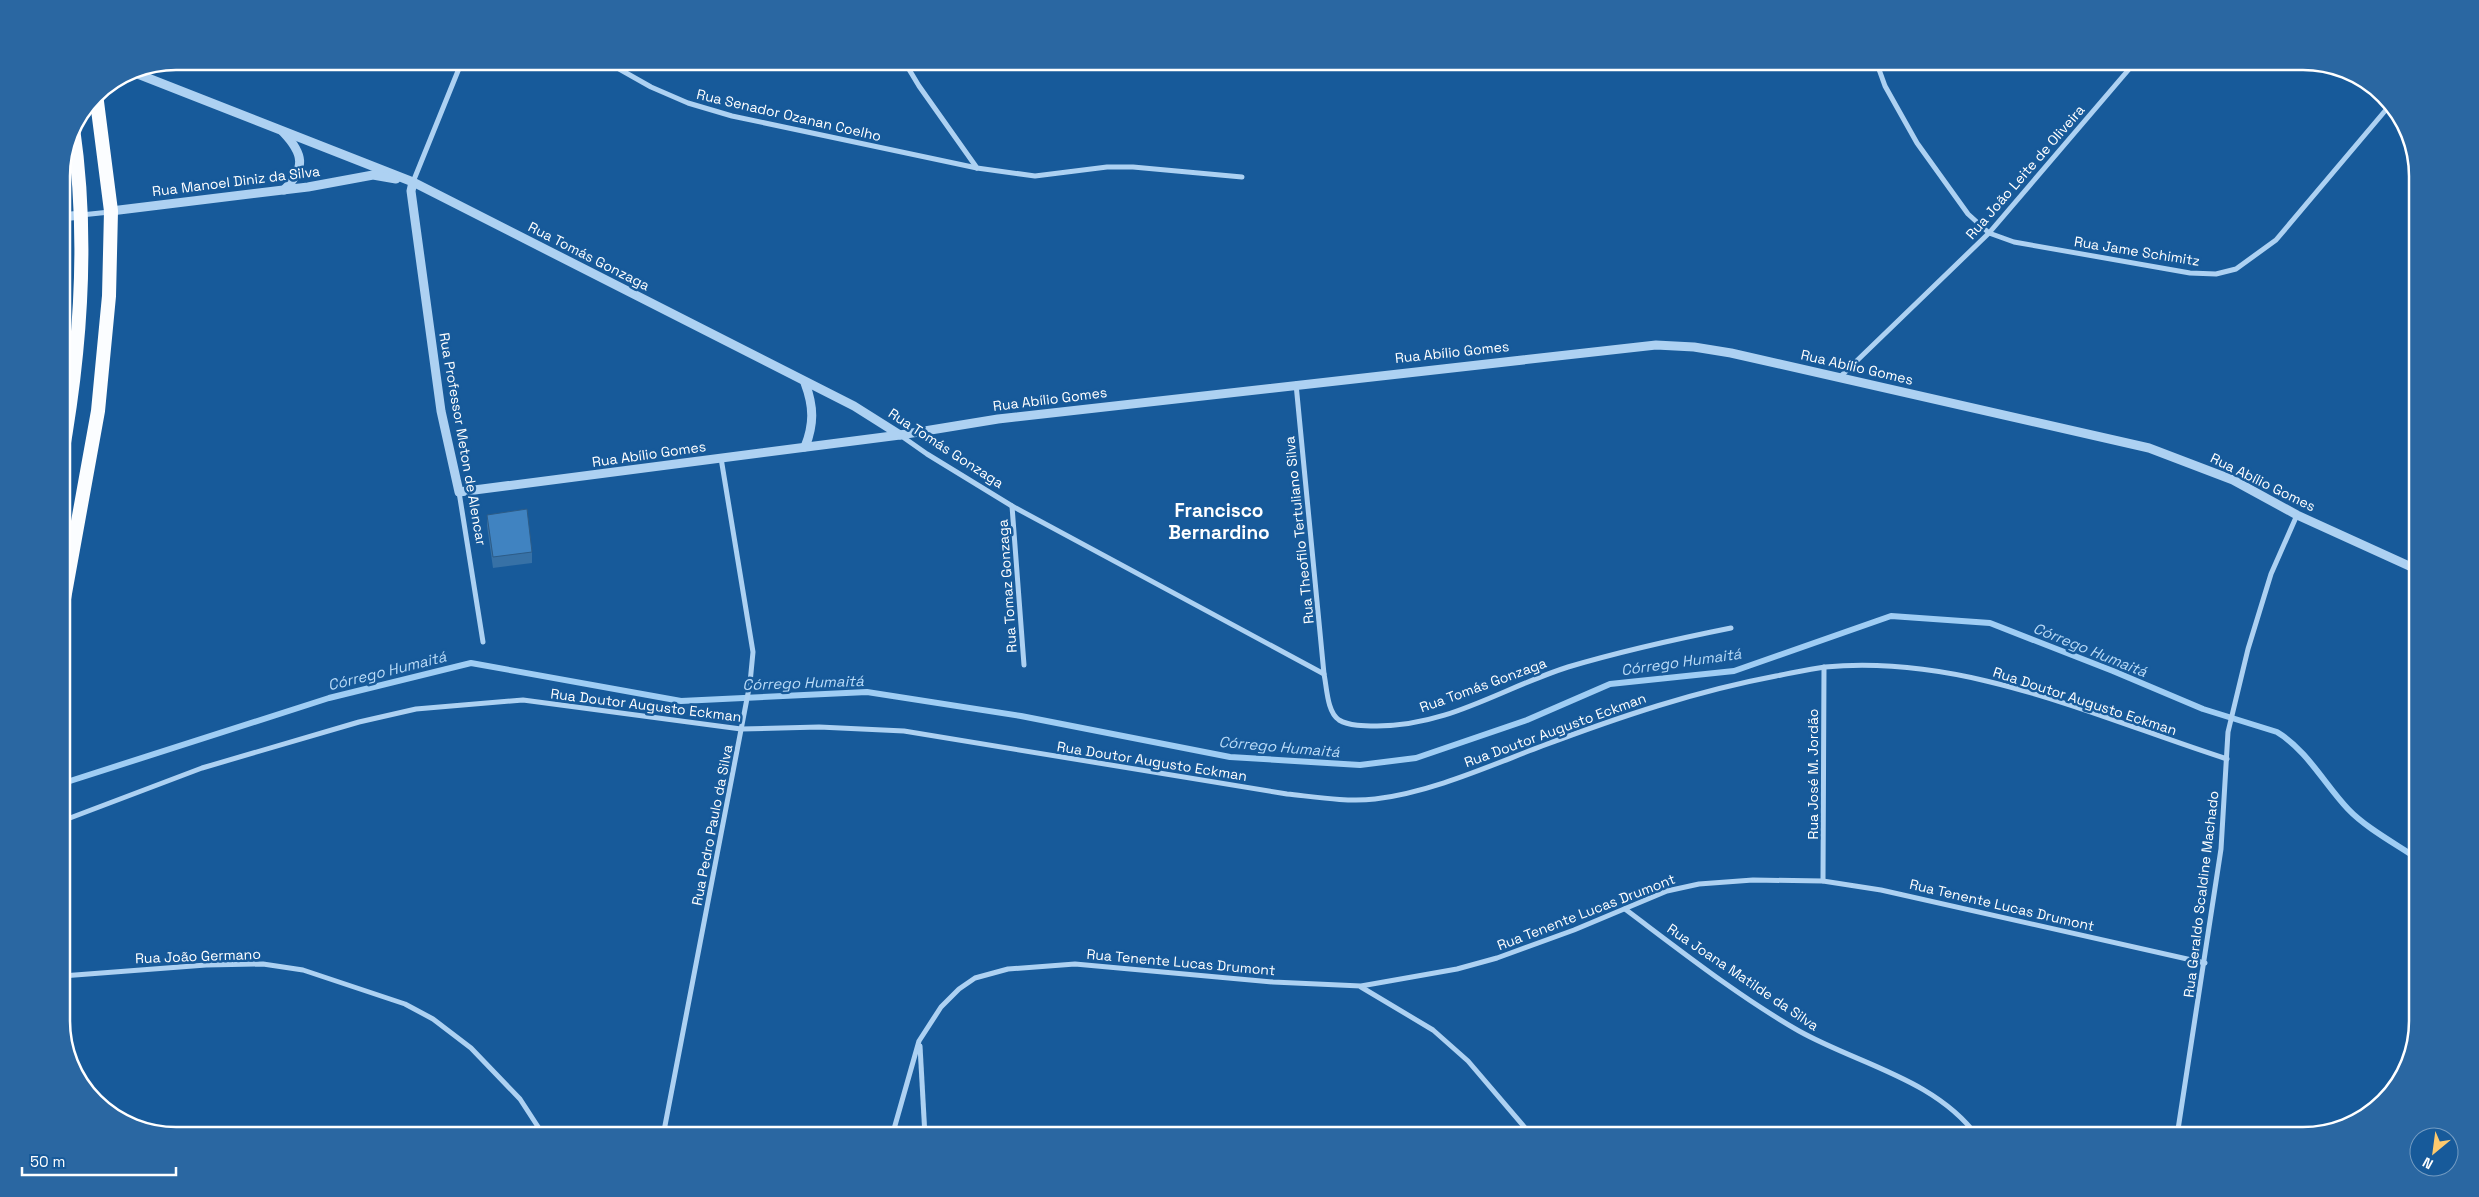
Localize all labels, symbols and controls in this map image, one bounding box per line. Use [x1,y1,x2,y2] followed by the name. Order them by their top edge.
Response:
[695,85,883,145] street label: Rua Senador Ozanan Coelho
[1962,101,2088,243] street label: Rua João Leite de Oliveira
[151,162,321,200] street label: Rua Manoel Diniz da Silva
[525,218,653,294] street label: Rua Tomás Gonzaga
[2073,232,2201,270] street label: Rua Jame Schimitz
[435,331,491,547] street label: Rua Professor Meton de Alencar
[1394,337,1510,367] street label: Rua Abílio Gomes
[1799,345,1915,389] street label: Rua Abílio Gomes
[992,383,1108,415] street label: Rua Abílio Gomes
[885,404,1007,492] street label: Rua Tomás Gonzaga
[1280,435,1318,625] street label: Rua Theofilo Tertuliano Silva
[591,437,707,471] street label: Rua Abílio Gomes
[2207,449,2319,515] street label: Rua Abílio Gomes
[1168,498,1270,545] district label: Francisco Bernardino
[993,519,1021,653] street label: Rua Tomaz Gonzaga
[2030,618,2150,681] water label: Córrego Humaitá
[1620,644,1743,679] water label: Córrego Humaitá
[326,647,448,694] water label: Córrego Humaitá
[1417,654,1549,716] street label: Rua Tomás Gonzaga
[1991,663,2179,739] street label: Rua Doutor Augusto Eckman
[742,671,864,694] water label: Córrego Humaitá
[550,684,742,726] street label: Rua Doutor Augusto Eckman
[1462,689,1648,771] street label: Rua Doutor Augusto Eckman
[1804,709,1822,839] street label: Rua José M. Jordão
[1218,732,1341,761] water label: Córrego Humaitá
[1056,737,1248,785] street label: Rua Doutor Augusto Eckman
[688,743,736,907] street label: Rua Pedro Paulo da Silva
[2179,790,2223,998] street label: Rua Geraldo Scaldine Machado
[1494,870,1678,954] street label: Rua Tenente Lucas Drumont
[1908,875,2096,935] street label: Rua Tenente Lucas Drumont
[1664,919,1822,1035] street label: Rua Joana Matilde da Silva
[135,945,261,967] street label: Rua João Germano
[1086,945,1276,979] street label: Rua Tenente Lucas Drumont
[2409,1127,2459,1177] north arrow
[22,1144,176,1176] scale bar
[30,1152,65,1171] text: 50 m
[2419,1153,2436,1174] text: N

